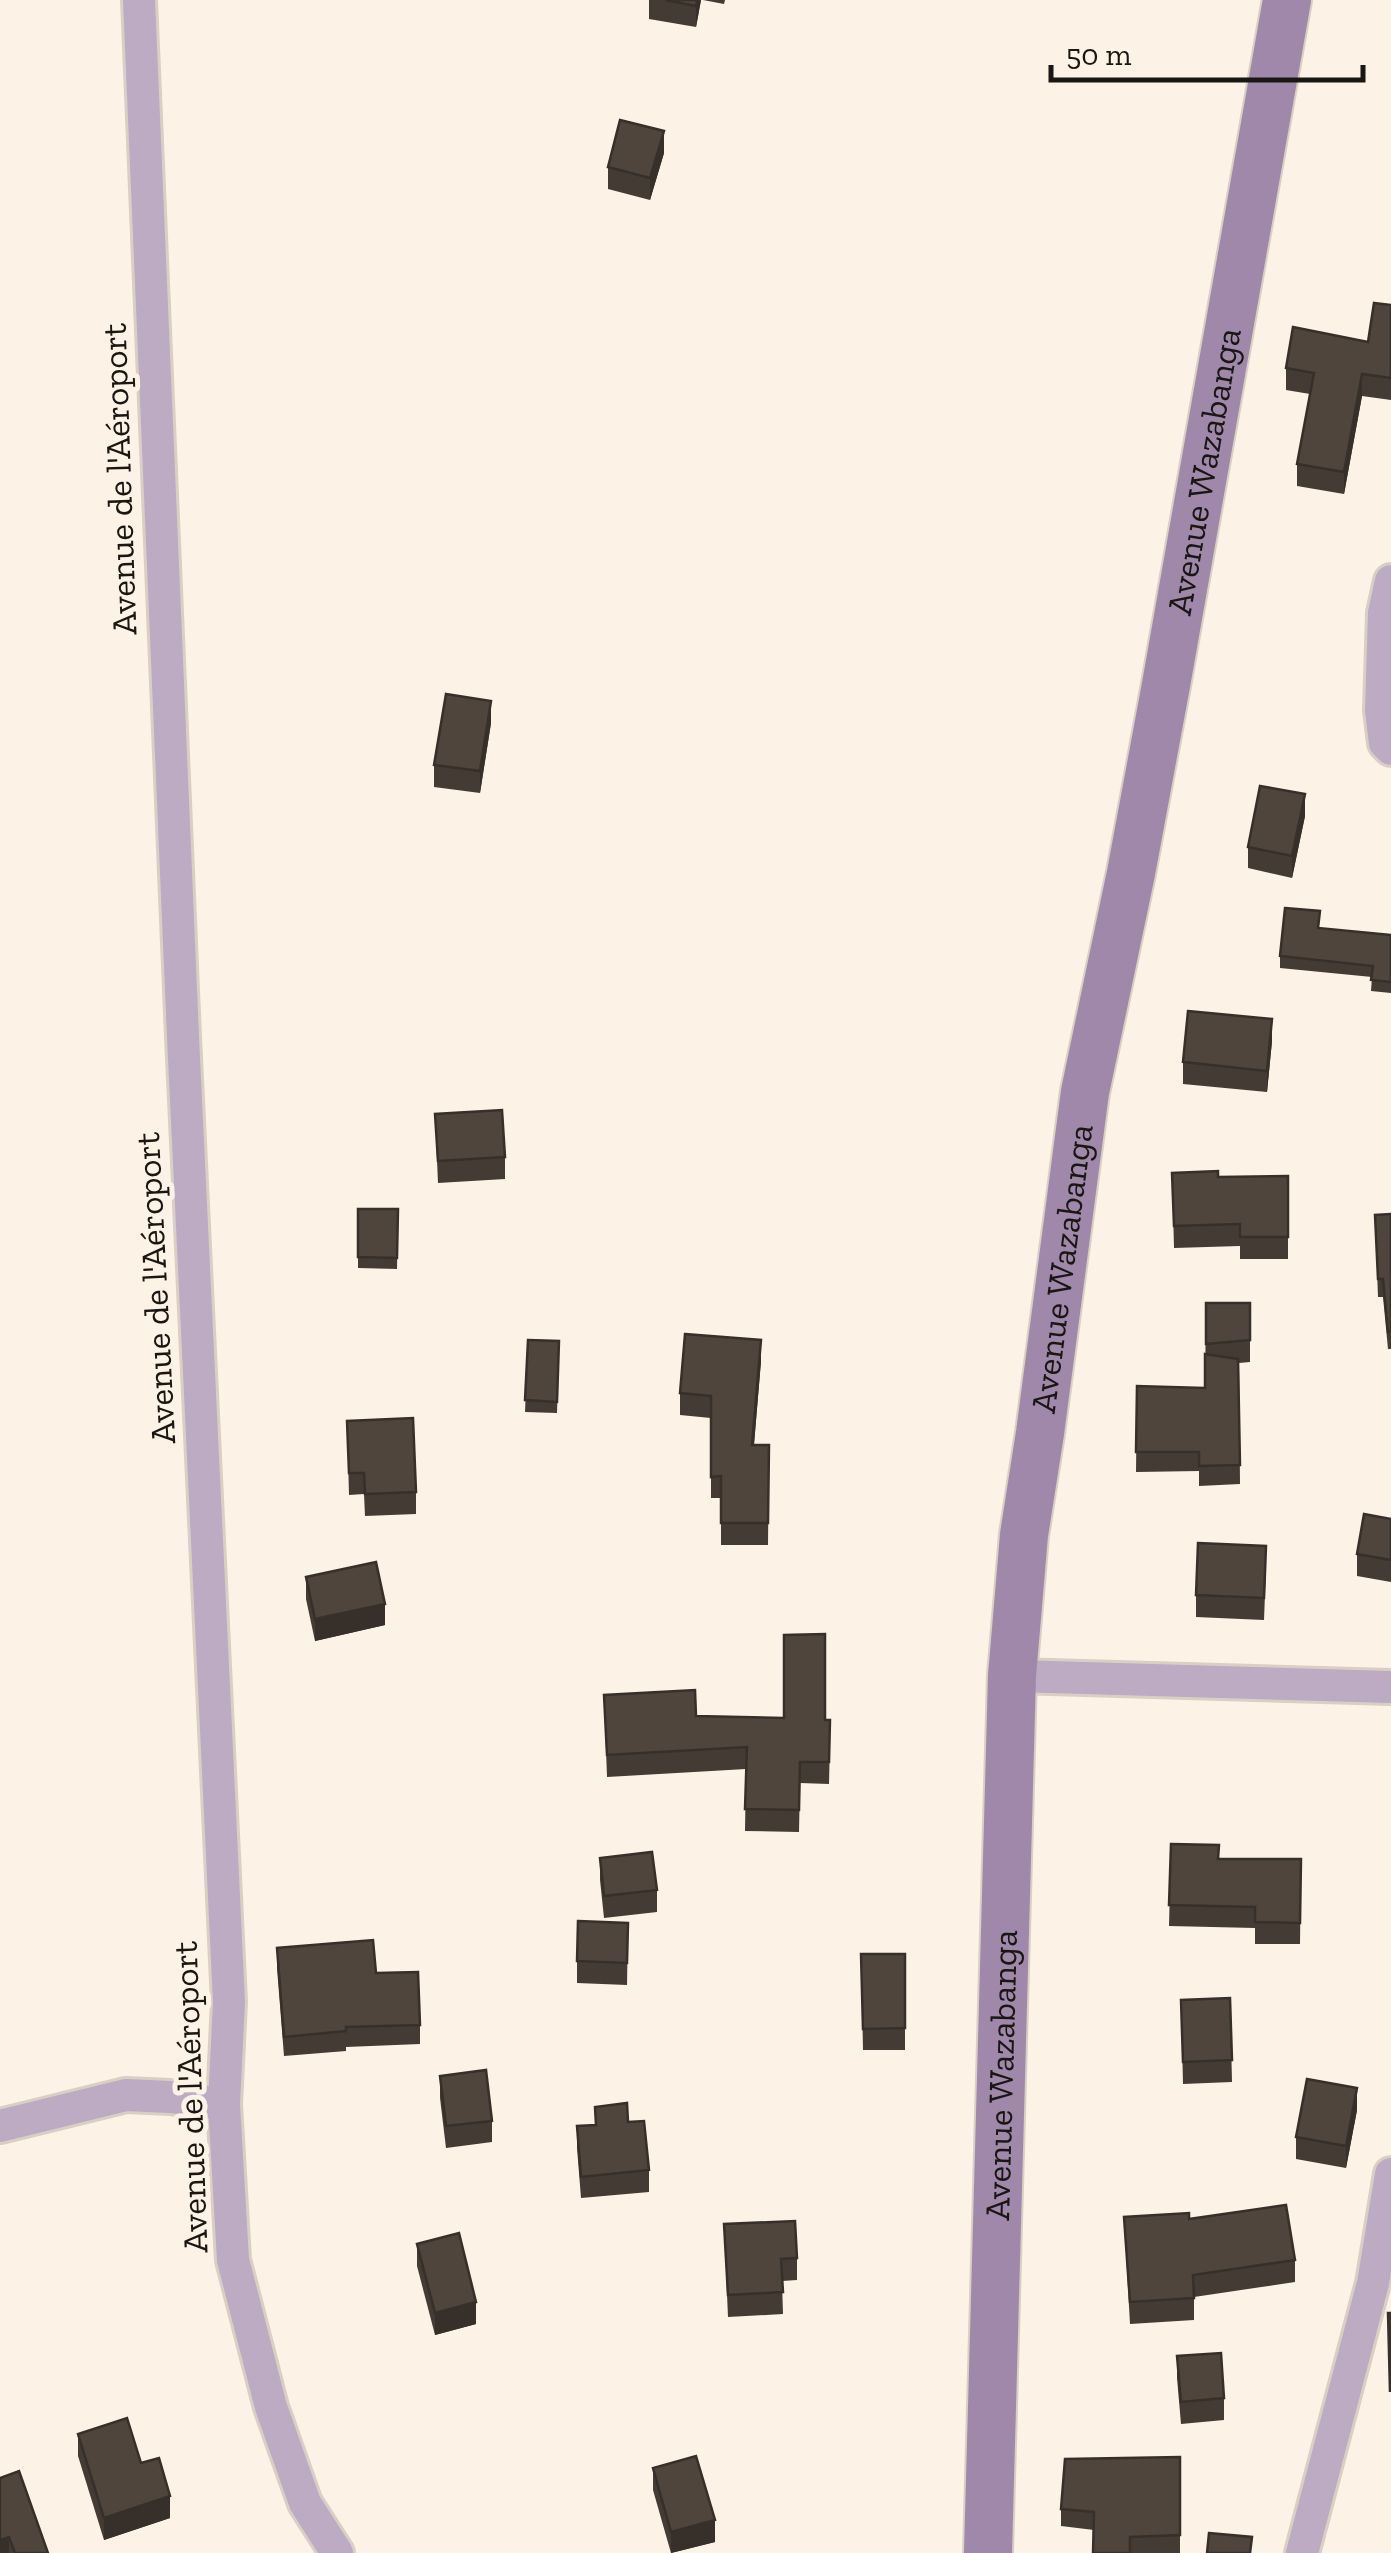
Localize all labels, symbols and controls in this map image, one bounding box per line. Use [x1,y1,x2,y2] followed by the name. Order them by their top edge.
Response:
[1051,20,1364,82] scale bar
[1066,37,1131,73] text: 50 m
[93,322,145,636] street label: Avenue de l'Aéroport
[1158,324,1250,618] street label: Avenue Wazabanga
[1022,1122,1102,1415] street label: Avenue Wazabanga
[126,1131,184,1445] street label: Avenue de l'Aéroport
[976,1929,1026,2221] street label: Avenue Wazabanga
[164,1940,216,2254] street label: Avenue de l'Aéroport

